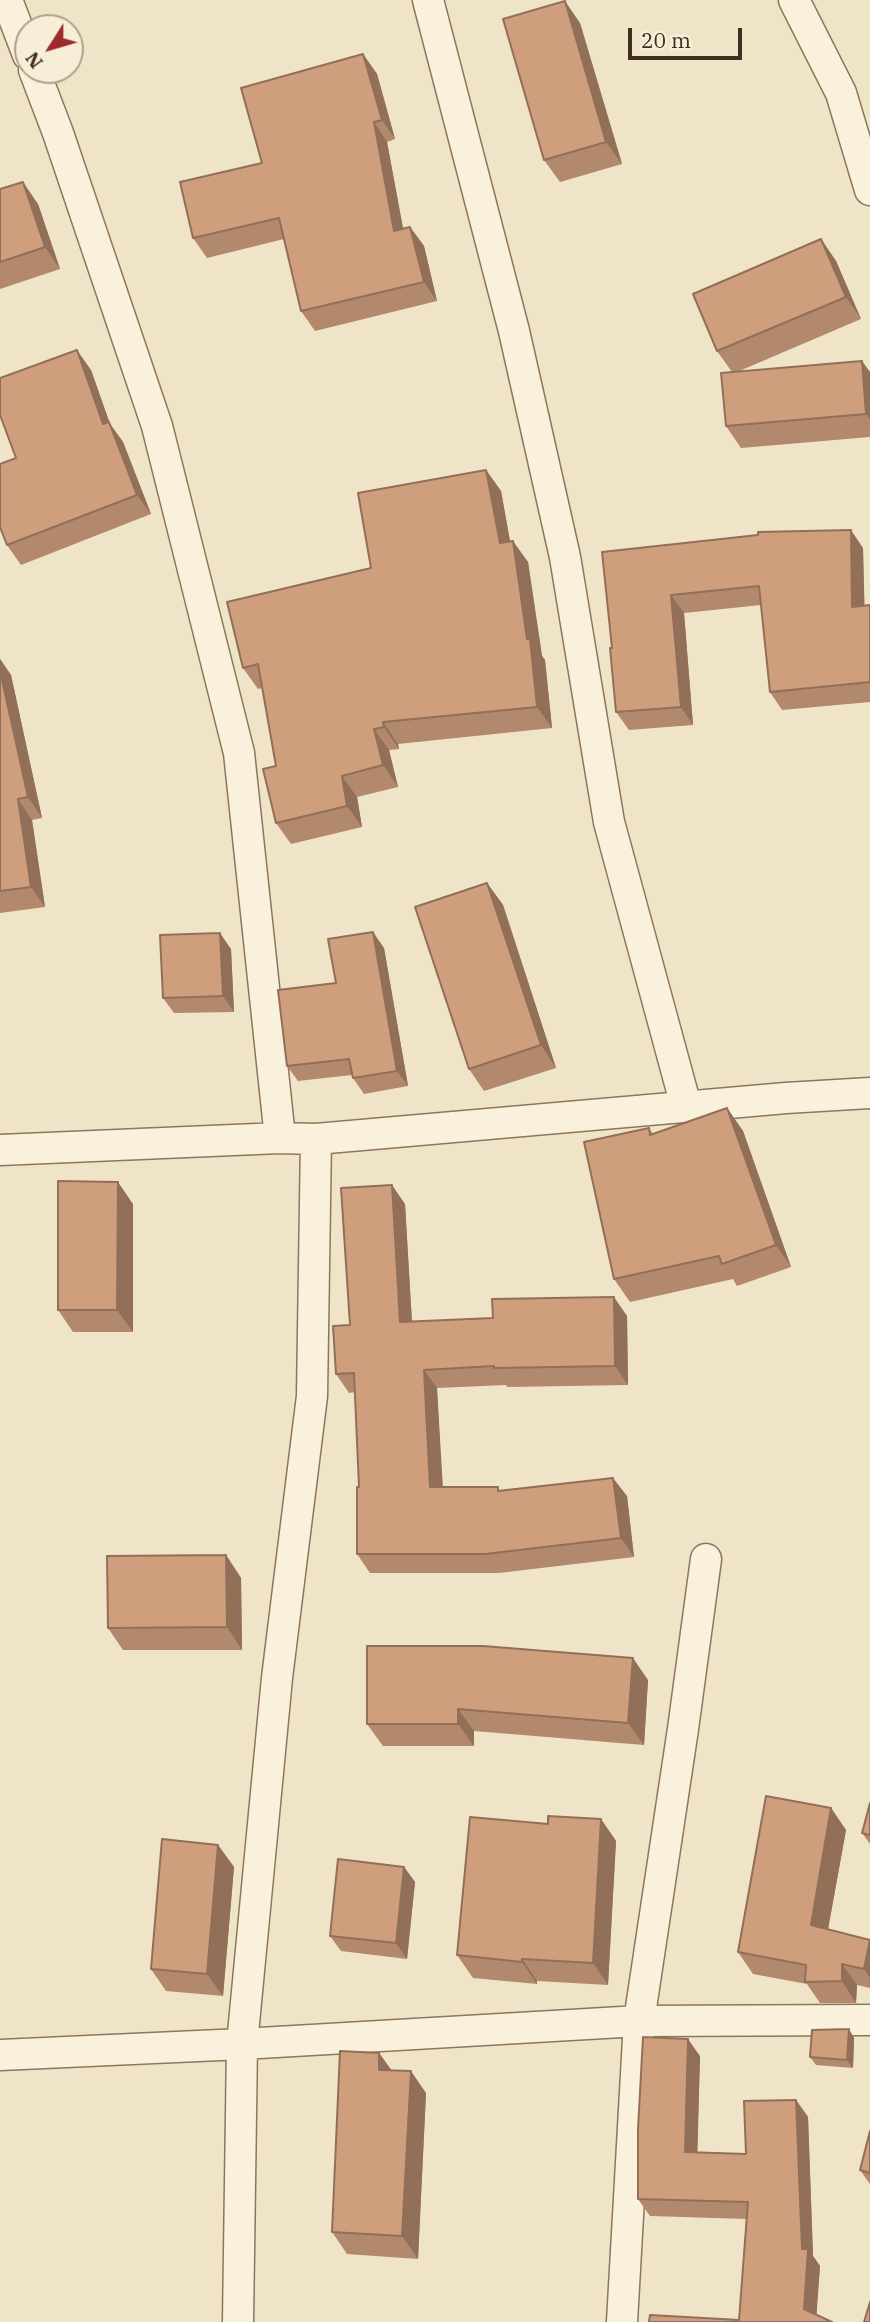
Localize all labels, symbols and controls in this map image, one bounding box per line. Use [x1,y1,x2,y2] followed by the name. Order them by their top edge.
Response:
[14,14,84,84] north arrow
[632,14,746,58] scale bar
[641,26,691,54] text: 20 m
[20,47,48,74] text: N

